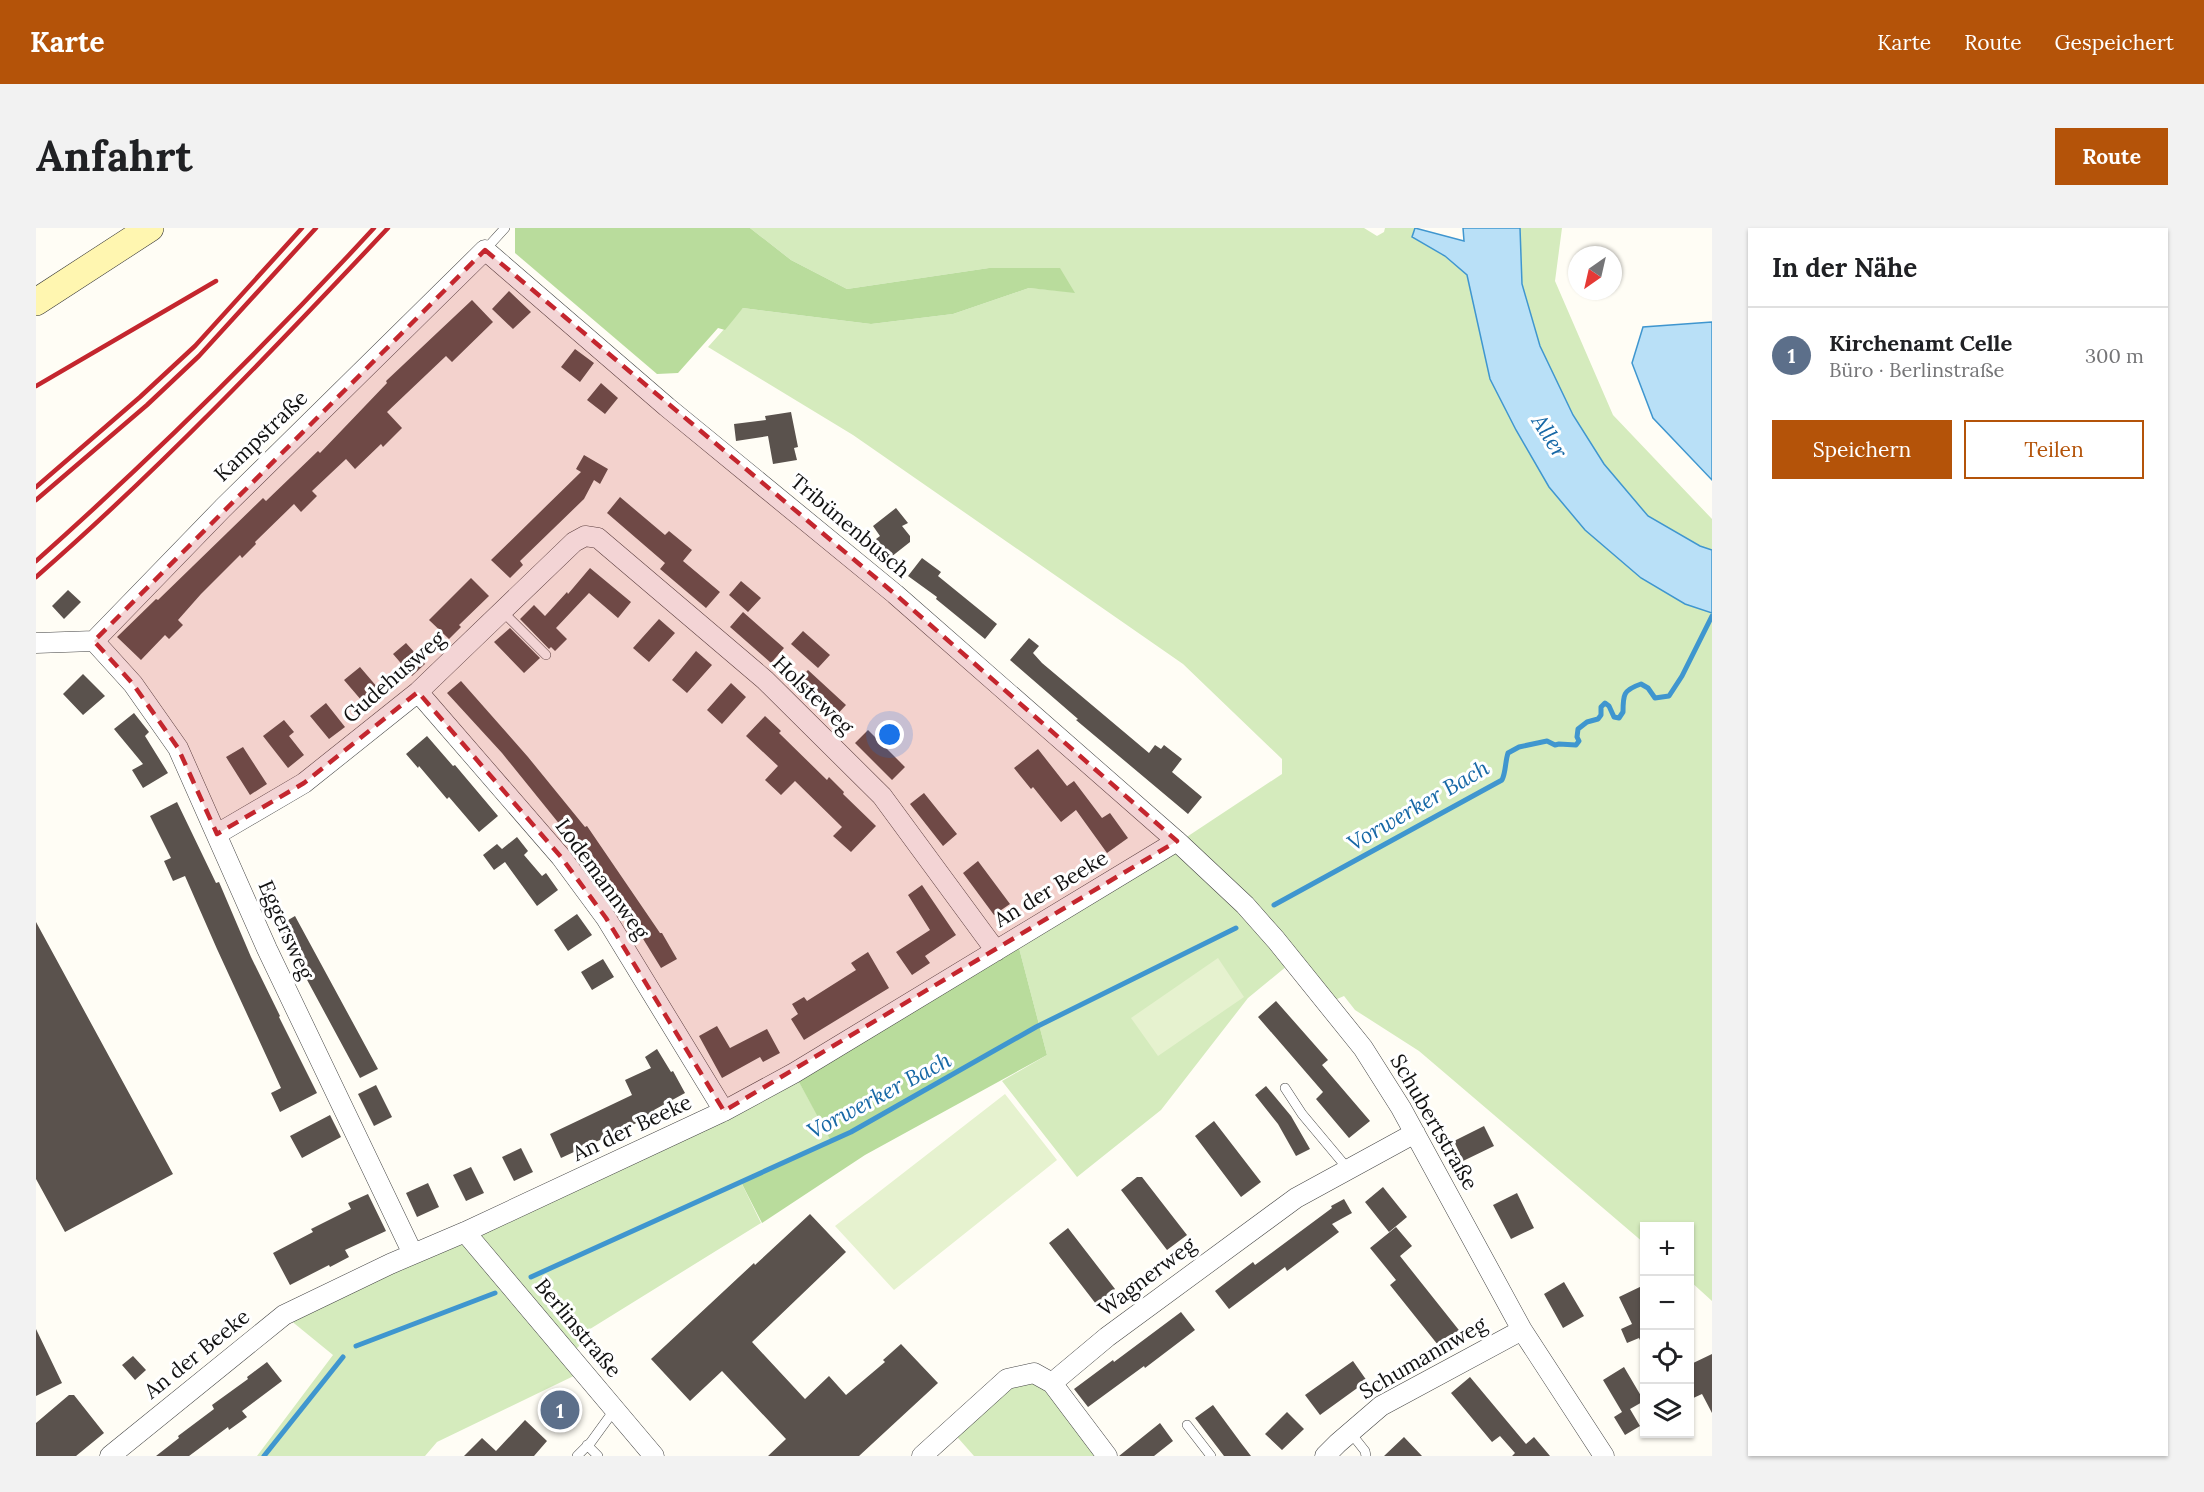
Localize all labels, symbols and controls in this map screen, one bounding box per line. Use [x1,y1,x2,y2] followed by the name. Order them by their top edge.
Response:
[30,24,105,60] text: Karte
[1877,29,1931,56] text: Karte
[1964,29,2022,56] text: Route
[2055,29,2174,56] text: Gespeichert
[2055,128,2168,185] button: Route
[36,129,193,183] text: Anfahrt
[1568,246,1622,300] north arrow
[1772,251,1917,284] text: In der Nähe
[1829,329,2012,357] text: Kirchenamt Celle
[1787,343,1796,368] text: 1
[2085,343,2144,368] text: 300 m
[1829,357,2004,382] text: Büro · Berlinstraße
[208,384,313,487] street label: Kampstraße
[1525,408,1575,464] water label: Aller
[1772,420,1952,479] button: Speichern
[1964,420,2144,479] button: Teilen
[785,468,916,584] street label: Tribünenbusch
[337,625,451,728] street label: Gudehusweg
[767,649,860,740] street label: Holsteweg
[875,720,904,749] your location
[1342,753,1494,857] water label: Vorwerker Bach
[550,813,655,945] street label: Lodemannweg
[988,844,1113,934] street label: An der Beeke
[253,876,320,984] street label: Eggersweg
[802,1045,956,1145] water label: Vorwerker Bach
[1385,1049,1484,1195] street label: Schubertstraße
[567,1088,696,1167] street label: An der Beeke
[1640,1222,1694,1438] map controls
[1640,1222,1694,1276] button: +
[1092,1231,1201,1322] street label: Wagnerweg
[529,1273,628,1383] street label: Berlinstraße
[1640,1276,1694,1330] button: −
[138,1303,255,1405] street label: An der Beeke
[1354,1310,1492,1405] street label: Schumannweg
[1640,1330,1694,1384] button: locate
[1640,1384,1694,1438] button: layers
[540,1388,580,1432] pin: 1

